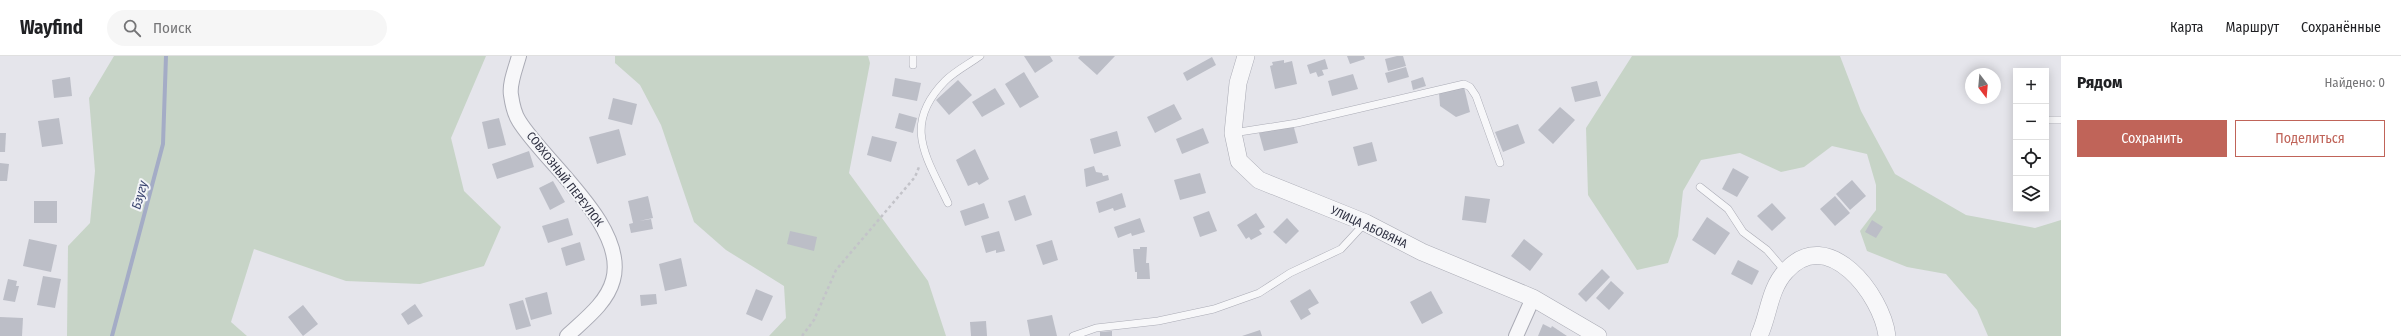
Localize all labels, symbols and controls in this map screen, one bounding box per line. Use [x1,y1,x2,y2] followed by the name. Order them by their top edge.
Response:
[107,10,387,46] search box
[20,16,83,39] text: Wayfind
[121,17,143,39] icon: search
[153,19,191,37] text: Поиск
[2170,19,2203,36] text: Карта
[2225,19,2279,36] text: Маршрут
[2301,19,2381,36] text: Сохранённые
[1965,68,2001,104] north arrow
[2013,68,2049,212] map controls
[2013,68,2049,104] button: +
[2077,72,2122,93] text: Рядом
[2324,75,2385,90] text: Найдено: 0
[2013,104,2049,140] button: −
[2077,120,2227,157] button: Сохранить
[2235,120,2385,157] button: Поделиться
[524,128,607,230] street label: СОВХОЗНЫЙ ПЕРЕУЛОК
[2013,140,2049,176] button: locate
[2013,176,2049,212] button: layers
[128,178,151,211] water label: Бзугу
[1327,203,1410,251] street label: УЛИЦА АБОВЯНА

